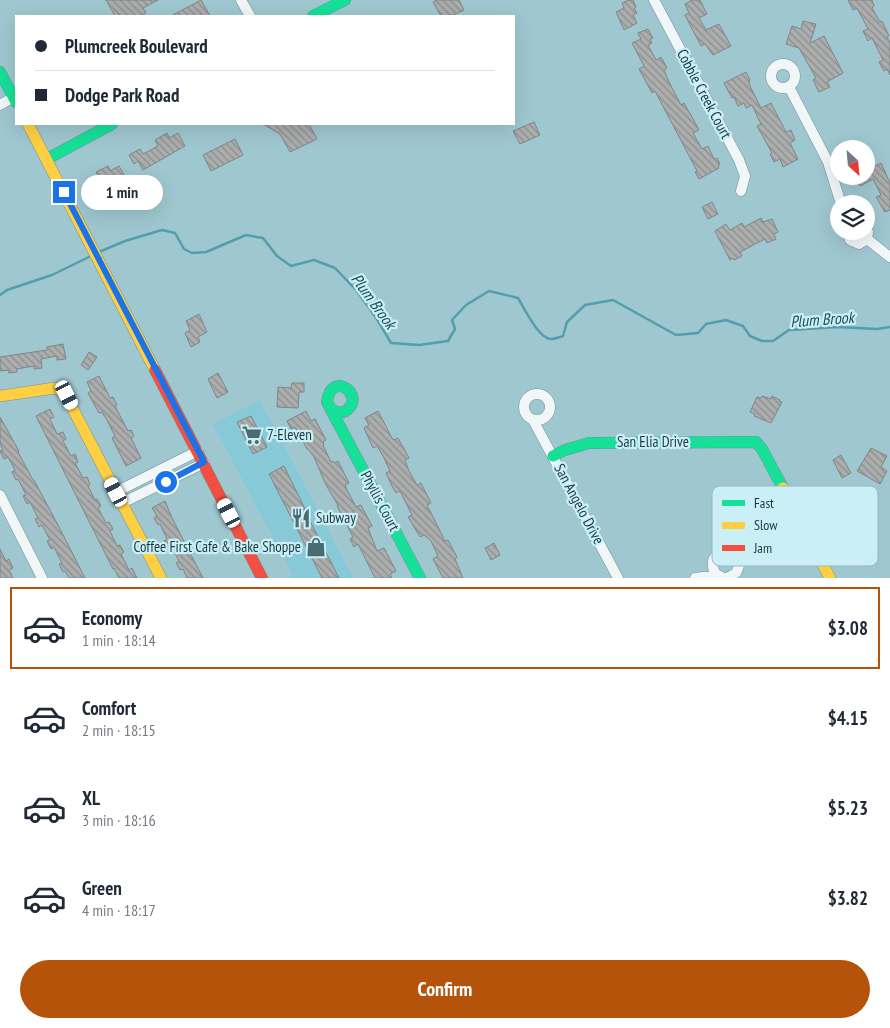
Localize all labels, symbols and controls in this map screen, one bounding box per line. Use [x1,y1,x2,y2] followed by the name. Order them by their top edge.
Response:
[65,34,208,58] text: Plumcreek Boulevard
[673,46,736,142] street label: Cobble Creek Court
[65,83,179,107] text: Dodge Park Road
[830,140,875,185] north arrow
[830,140,875,240] map controls
[82,174,164,210] callout: 1 min
[53,181,75,203] route end
[106,182,138,202] text: 1 min
[830,195,875,240] button: layers
[347,269,402,334] water label: Plum Brook
[790,307,856,331] water label: Plum Brook
[53,378,80,412] car
[241,424,263,446] supermarket icon: 7-Eleven
[267,425,312,444] place label: 7-Eleven
[617,432,689,451] street label: San Elia Drive
[550,460,609,547] street label: San Angelo Drive
[357,467,404,534] street label: Phyllis Court
[155,471,177,493] route start
[102,475,129,509] car
[712,486,878,566] legend
[754,494,774,512] text: Fast
[215,496,242,530] car
[290,507,312,529] restaurant icon: Subway
[316,508,356,527] place label: Subway
[754,516,778,534] text: Slow
[305,536,327,558] shop icon: Coffee First Cafe & Bake Shoppe
[134,537,301,556] place label: Coffee First Cafe & Bake Shoppe
[753,539,772,557] text: Jam
[22,606,67,651] icon: car
[82,606,142,630] text: Economy
[828,616,868,640] text: $3.08
[82,630,156,650] text: 1 min · 18:14
[22,696,67,741] icon: car
[82,696,136,720] text: Comfort
[828,706,868,730] text: $4.15
[82,720,156,740] text: 2 min · 18:15
[22,786,67,831] icon: car
[82,786,100,810] text: XL
[828,796,868,820] text: $5.23
[82,810,156,830] text: 3 min · 18:16
[22,876,67,921] icon: car
[82,876,122,900] text: Green
[828,886,868,910] text: $3.82
[82,900,156,920] text: 4 min · 18:17
[20,960,870,1018] button: Confirm

